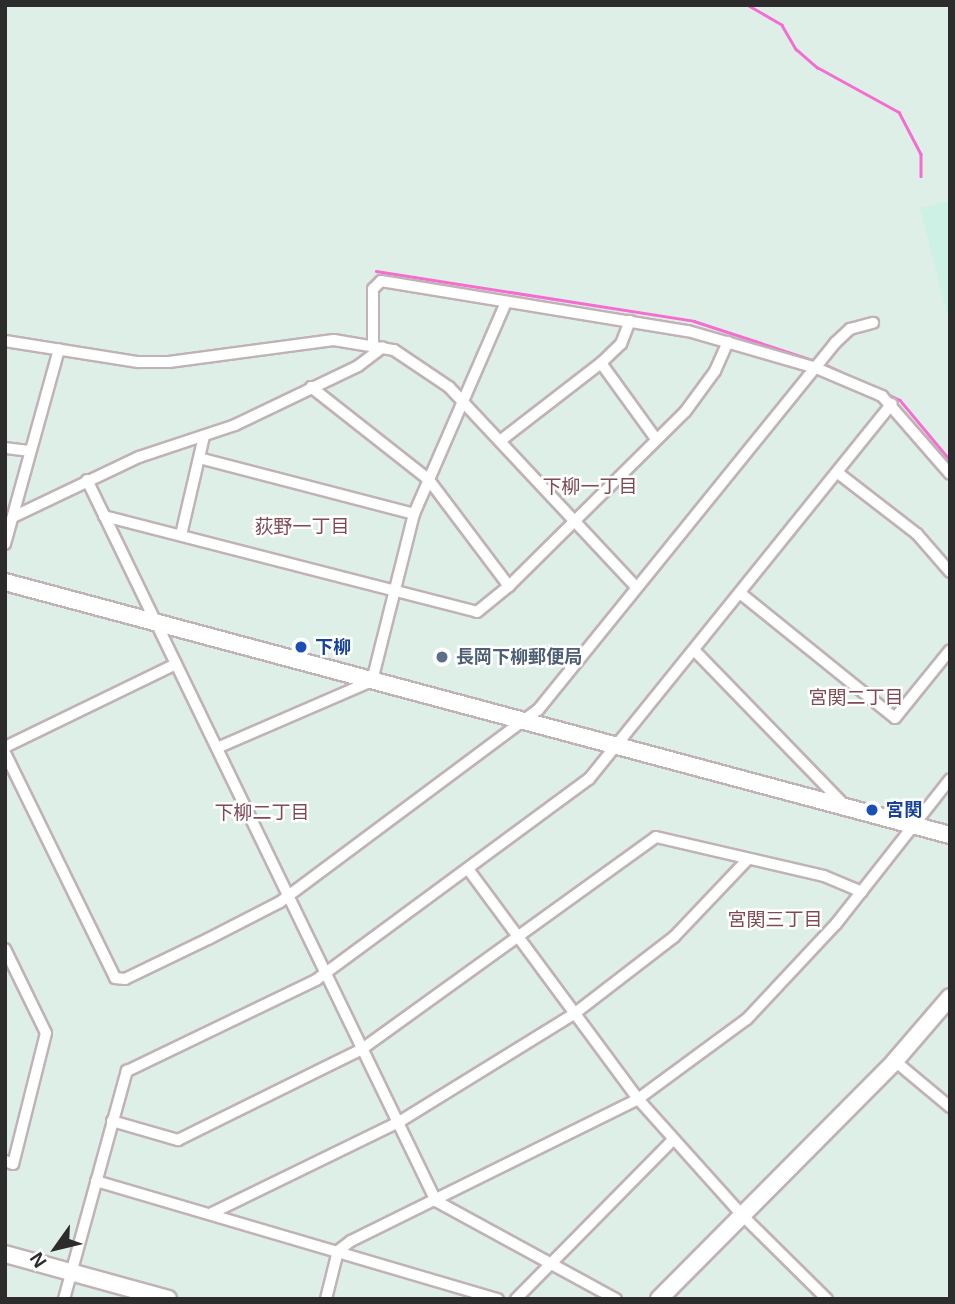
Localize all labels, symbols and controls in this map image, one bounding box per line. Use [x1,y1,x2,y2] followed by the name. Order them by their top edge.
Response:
[543,476,637,498] district label: 下柳一丁目
[255,516,349,538] district label: 荻野一丁目
[315,636,351,658] place label: 下柳
[293,639,309,655] marker: 下柳
[456,646,582,668] place label: 長岡下柳郵便局
[434,649,450,665] marker: 長岡下柳郵便局
[809,687,903,709] district label: 宮関二丁目
[886,799,922,821] place label: 宮関
[215,802,309,824] district label: 下柳二丁目
[864,802,880,818] marker: 宮関
[728,909,822,931] district label: 宮関三丁目
[21,1213,91,1283] north arrow
[26,1248,51,1272] text: N

